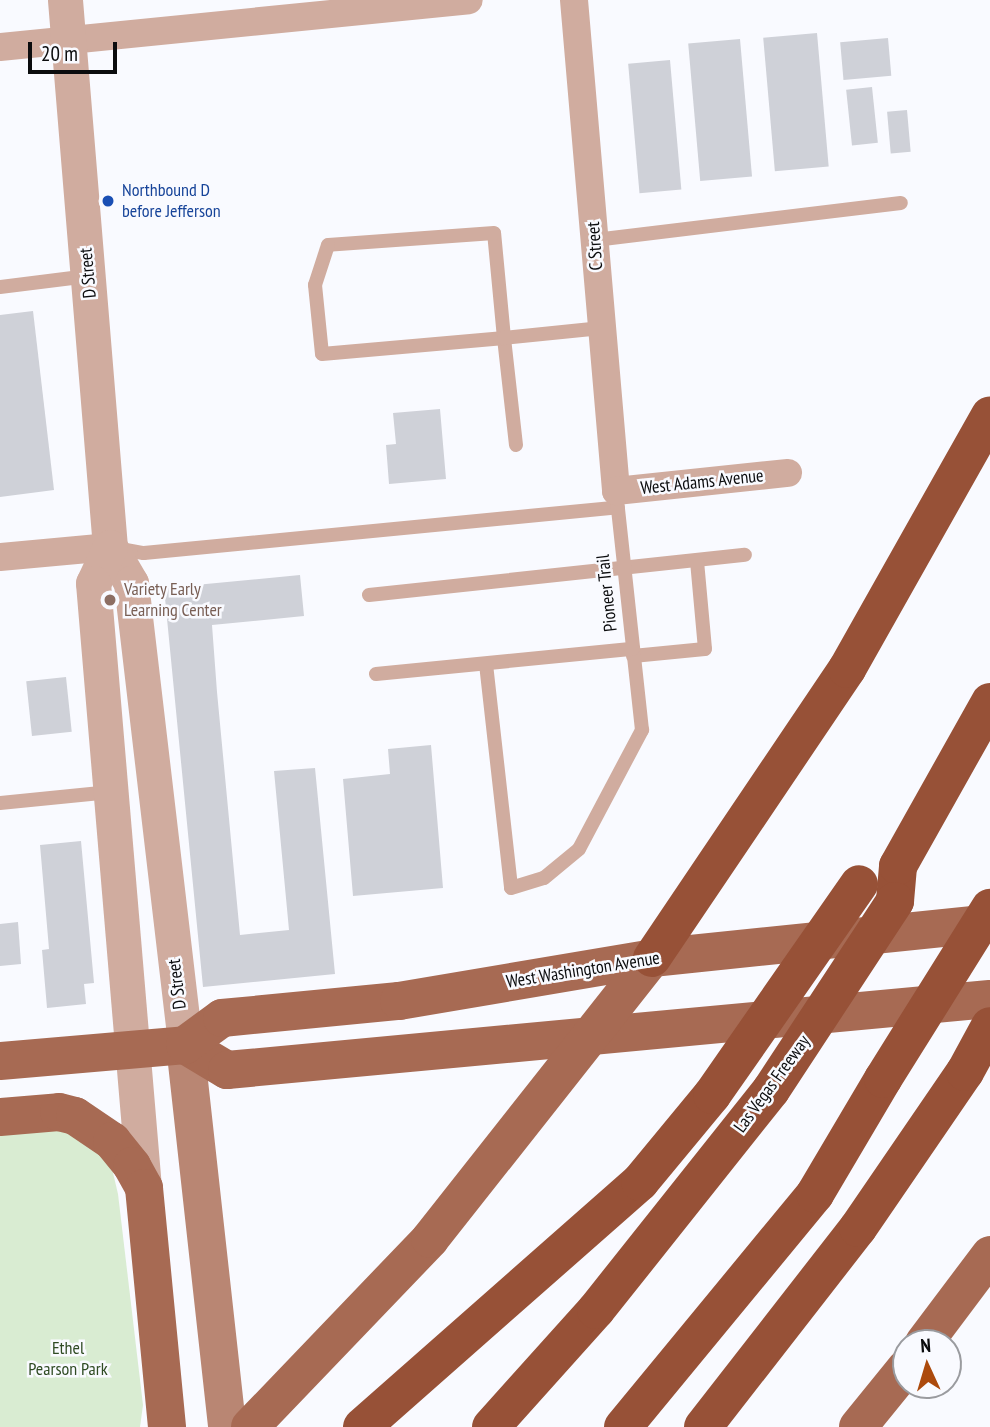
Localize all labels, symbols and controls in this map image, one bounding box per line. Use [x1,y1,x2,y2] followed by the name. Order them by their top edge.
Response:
[32,28,121,72] scale bar
[41,40,78,67] text: 20 m
[122,180,221,222] place label: Northbound D before Jefferson
[100,193,116,209] marker: Northbound D before Jefferson
[583,221,607,271] street label: C Street
[75,247,101,299] street label: D Street
[639,465,765,499] street label: West Adams Avenue
[592,553,622,633] street label: Pioneer Trail
[124,579,222,622] place label: Variety Early Learning Center
[102,592,118,608] marker: Variety Early Learning Center
[504,947,662,993] street label: West Washington Avenue
[163,958,191,1010] street label: D Street
[729,1031,815,1137] street label: Las Vegas Freeway
[892,1329,962,1399] north arrow
[920,1333,932,1357] text: N
[28,1338,108,1380] park label: Ethel Pearson Park

